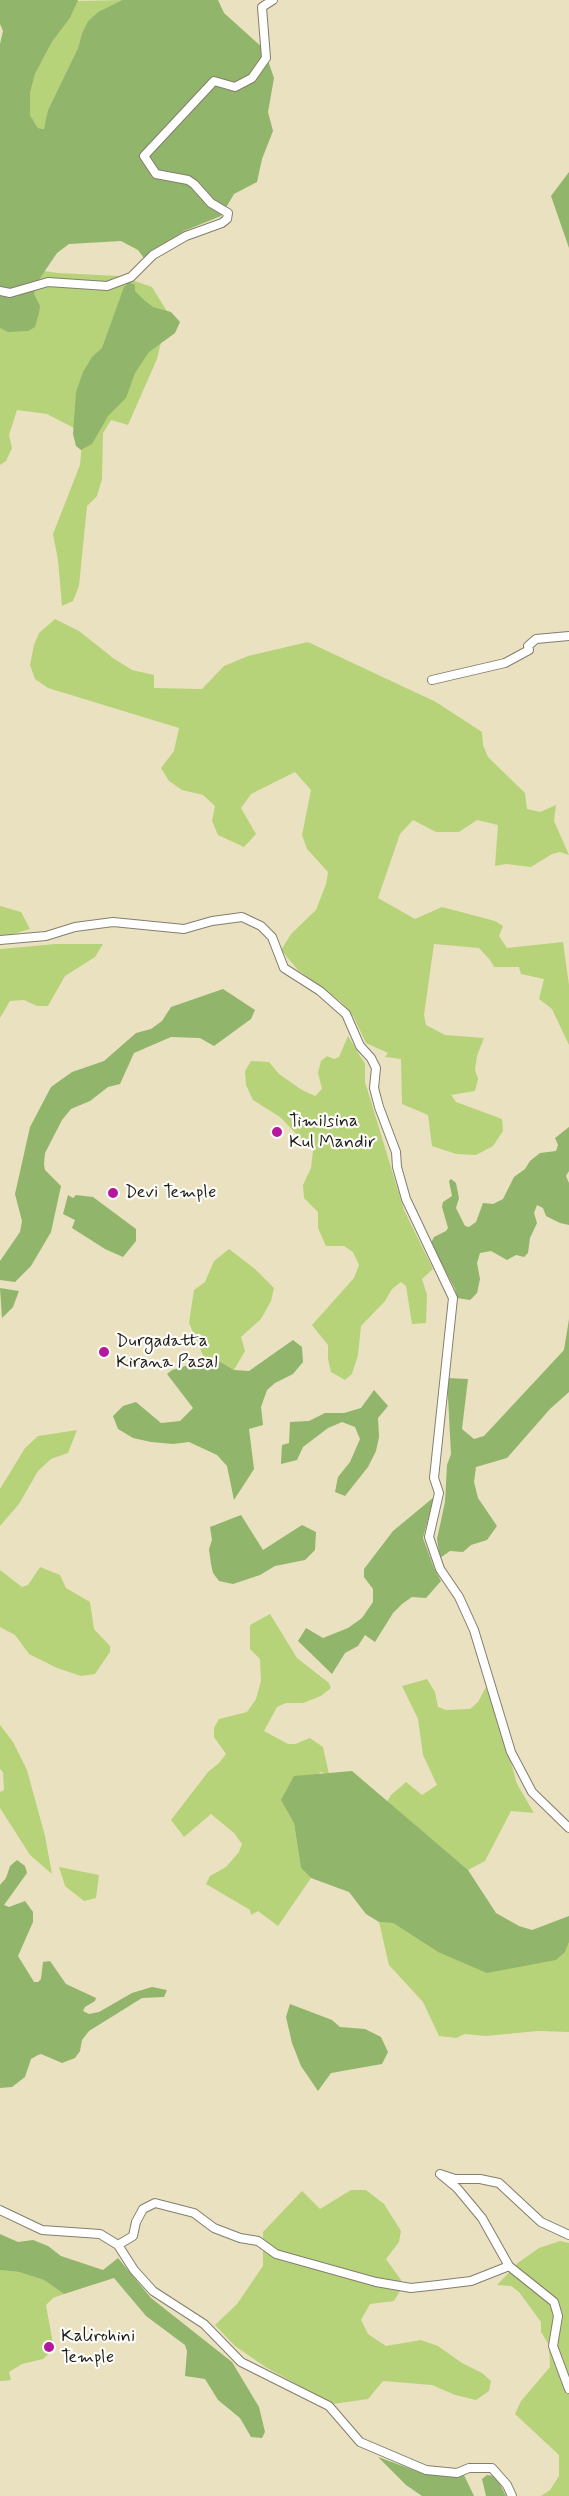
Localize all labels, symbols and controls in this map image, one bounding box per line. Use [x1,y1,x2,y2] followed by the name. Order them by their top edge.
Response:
[289,1111,376,1154] place label: Timilsina Kul Mandir
[270,1125,284,1139] marker: Timilsina Kul Mandir
[125,1182,216,1204] place label: Devi Temple
[106,1186,120,1200] marker: Devi Temple
[116,1331,217,1374] place label: Durgadatta Kirana Pasal
[97,1345,111,1359] marker: Durgadatta Kirana Pasal
[61,2326,135,2368] place label: Kalirohini Temple
[42,2340,56,2354] marker: Kalirohini Temple

